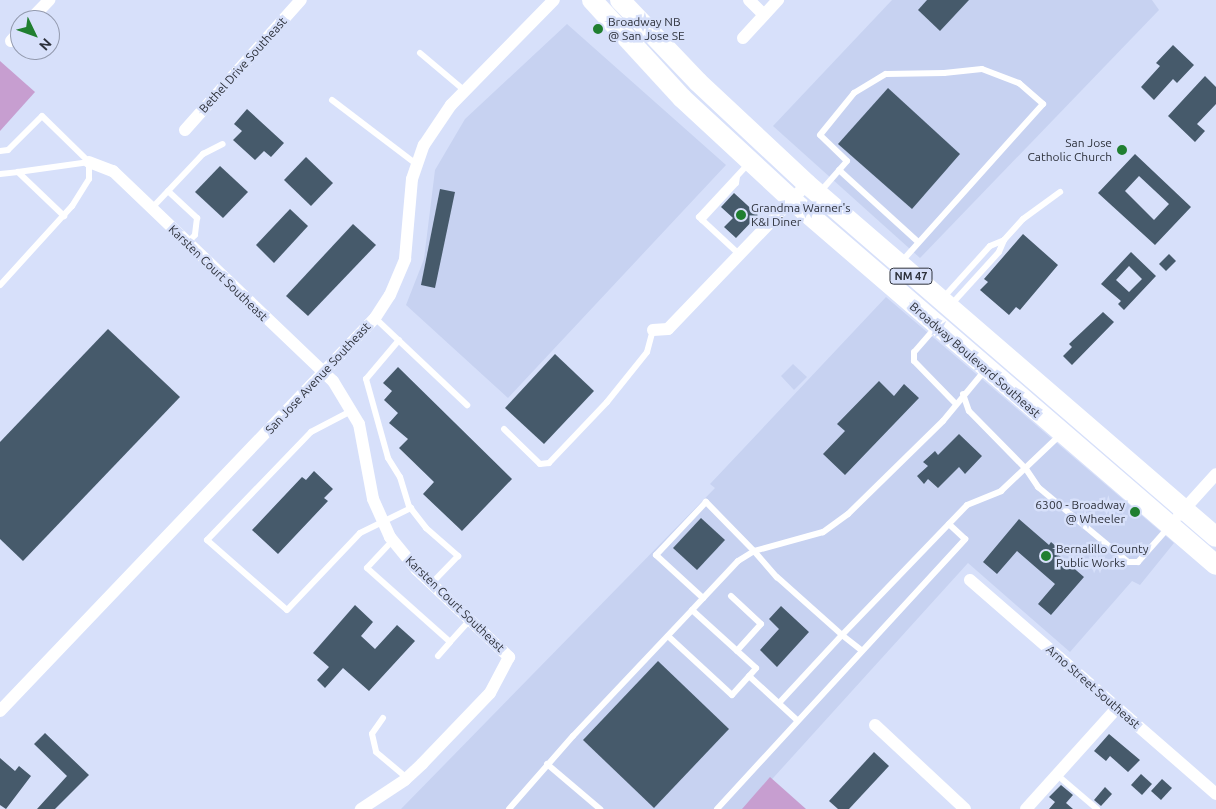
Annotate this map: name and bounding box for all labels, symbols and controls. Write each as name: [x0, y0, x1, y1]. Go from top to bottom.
north arrow: [10, 10, 60, 60]
street label: Bethel Drive Southeast: [196, 14, 290, 116]
place label: Broadway NB @ San Jose SE: [608, 15, 685, 43]
marker: Broadway NB @ San Jose SE: [592, 23, 604, 35]
text: N: [36, 35, 55, 54]
place label: San Jose Catholic Church: [1027, 136, 1112, 164]
marker: San Jose Catholic Church: [1116, 144, 1128, 156]
place label: Grandma Warner's K&I Diner: [751, 201, 851, 229]
marker: Grandma Warner's K&I Diner: [735, 209, 747, 221]
street label: Karsten Court Southeast: [166, 222, 270, 324]
road number: NM 47: [888, 268, 934, 284]
street label: Broadway Boulevard Southeast: [907, 299, 1043, 421]
street label: San Jose Avenue Southeast: [263, 319, 373, 437]
place label: 6300 - Broadway @ Wheeler: [1035, 498, 1125, 526]
marker: 6300 - Broadway @ Wheeler: [1129, 506, 1141, 518]
place label: Bernalillo County Public Works: [1056, 542, 1149, 570]
marker: Bernalillo County Public Works: [1040, 550, 1052, 562]
street label: Karsten Court Southeast: [403, 553, 507, 655]
street label: Arno Street Southeast: [1043, 642, 1143, 732]

